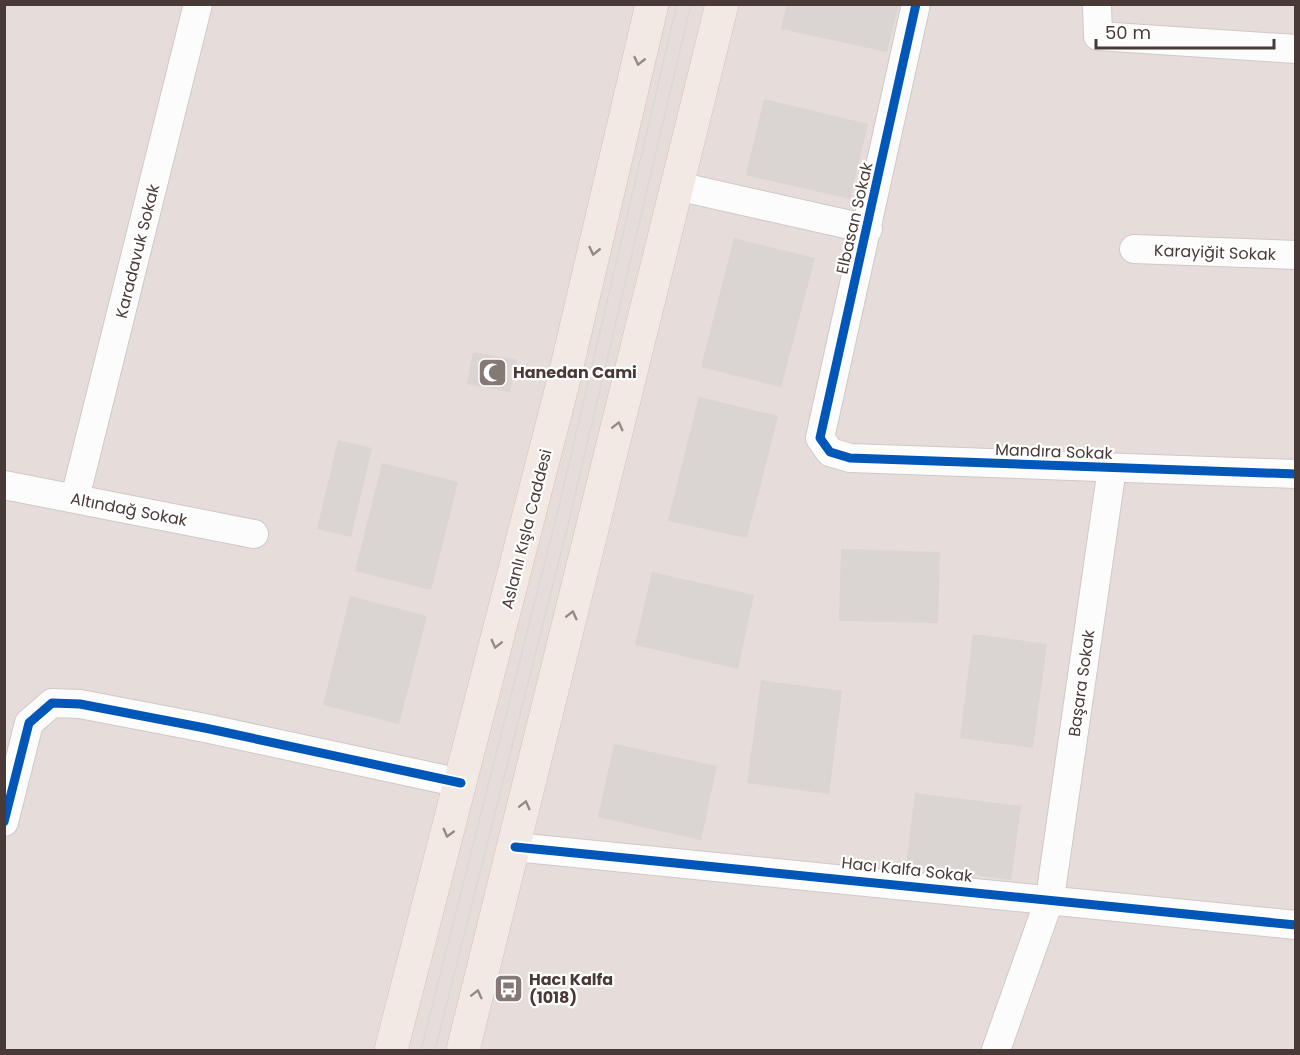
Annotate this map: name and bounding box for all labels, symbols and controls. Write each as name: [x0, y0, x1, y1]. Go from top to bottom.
scale bar: [1096, 12, 1274, 50]
text: 50 m: [1105, 20, 1151, 45]
one-way arrow: [633, 56, 646, 66]
street label: Elbasan Sokak: [830, 159, 879, 276]
street label: Karadavuk Sokak: [110, 181, 165, 321]
street label: Karayiğit Sokak: [1154, 239, 1277, 266]
one-way arrow: [589, 246, 602, 256]
mosque icon: Hanedan Cami: [476, 356, 508, 388]
place label: Hanedan Cami: [513, 361, 637, 384]
one-way arrow: [611, 421, 624, 431]
street label: Mandıra Sokak: [995, 438, 1114, 465]
street label: Aslanlı Kışla Caddesi: [495, 447, 558, 612]
street label: Altındağ Sokak: [69, 487, 190, 532]
one-way arrow: [564, 611, 577, 621]
street label: Başara Sokak: [1063, 627, 1100, 738]
one-way arrow: [491, 639, 504, 649]
one-way arrow: [518, 800, 531, 810]
one-way arrow: [442, 828, 455, 838]
street label: Hacı Kalfa Sokak: [840, 851, 974, 888]
place label: Hacı Kalfa (1018): [529, 968, 613, 1009]
bus stop icon: Hacı Kalfa (1018): [492, 972, 524, 1004]
one-way arrow: [470, 989, 483, 999]

